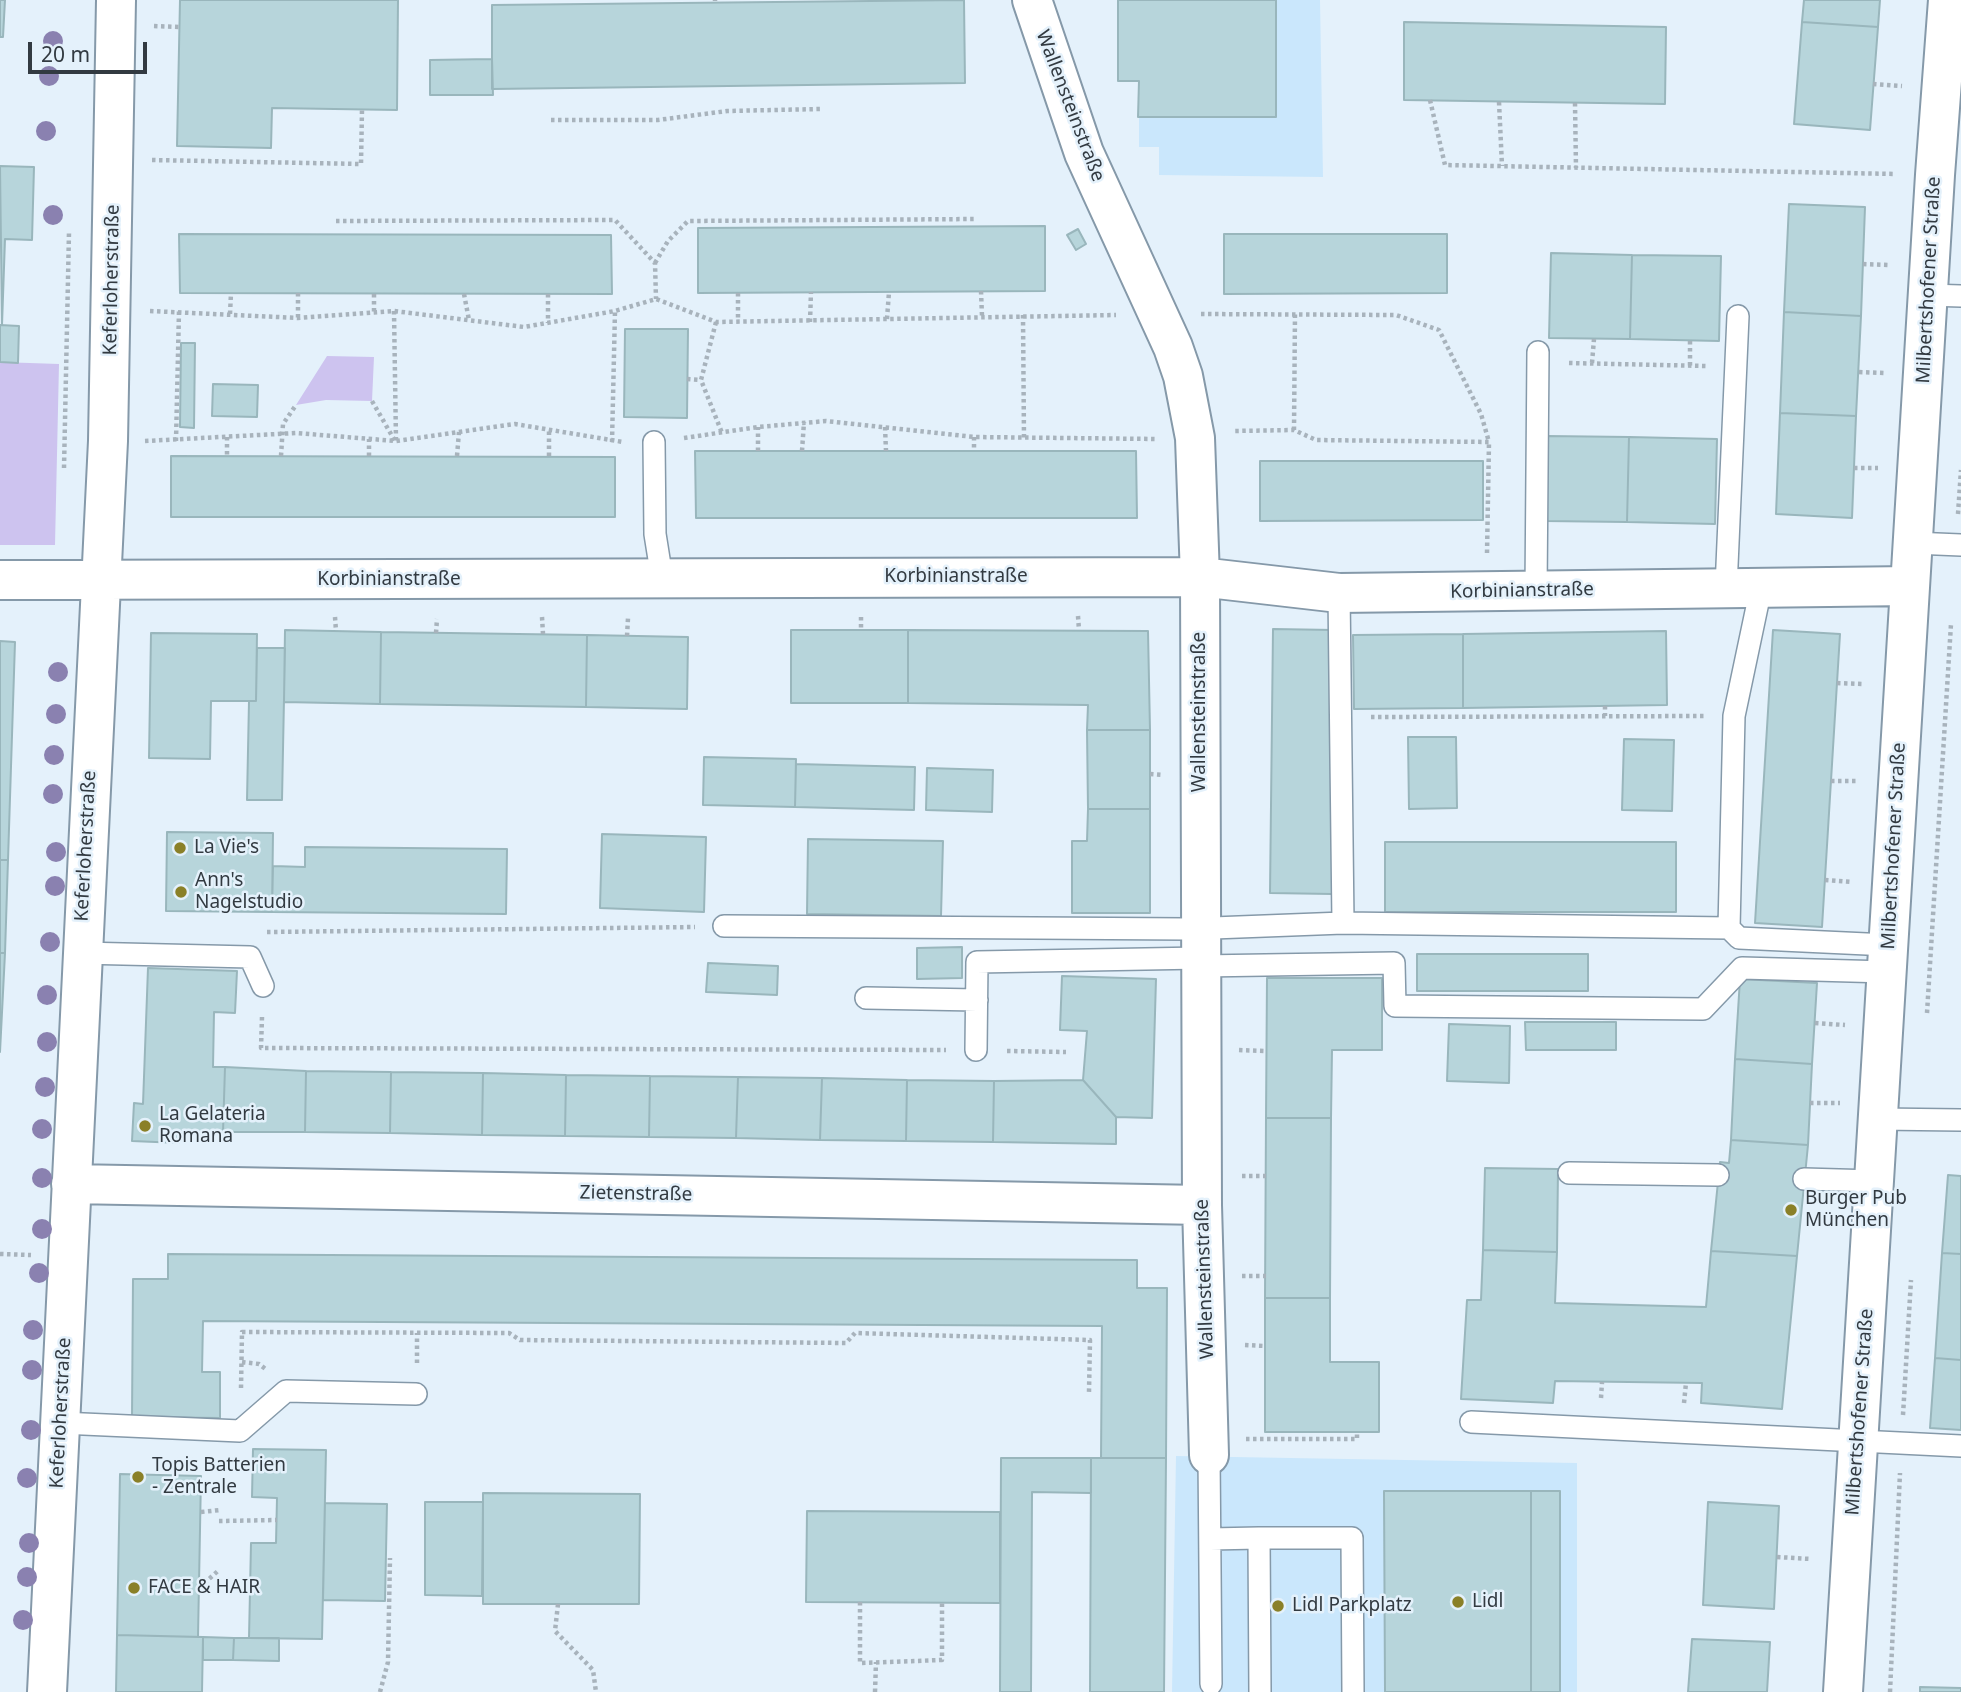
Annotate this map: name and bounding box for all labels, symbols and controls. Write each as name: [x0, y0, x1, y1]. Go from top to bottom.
street label: Wallensteinstraße: [1031, 27, 1109, 185]
scale bar: [32, 28, 150, 72]
text: 20 m: [41, 40, 90, 68]
street label: Milbertshofener Straße: [1912, 176, 1946, 384]
street label: Keferloherstraße: [99, 204, 125, 356]
street label: Korbinianstraße: [884, 566, 1028, 588]
street label: Korbinianstraße: [317, 569, 461, 591]
street label: Korbinianstraße: [1450, 578, 1594, 604]
street label: Wallensteinstraße: [1189, 632, 1211, 792]
street label: Milbertshofener Straße: [1877, 742, 1911, 950]
street label: Keferloherstraße: [71, 770, 101, 922]
place label: La Vie's: [194, 837, 259, 859]
marker: La Vie's: [172, 840, 188, 856]
place label: Ann's Nagelstudio: [195, 870, 303, 914]
marker: Ann's Nagelstudio: [173, 884, 189, 900]
place label: La Gelateria Romana: [159, 1104, 266, 1148]
marker: La Gelateria Romana: [137, 1118, 153, 1134]
street label: Zietenstraße: [580, 1182, 692, 1206]
place label: Burger Pub München: [1805, 1188, 1907, 1232]
street label: Wallensteinstraße: [1191, 1198, 1219, 1360]
marker: Burger Pub München: [1783, 1202, 1799, 1218]
street label: Milbertshofener Straße: [1841, 1308, 1879, 1516]
street label: Keferloherstraße: [46, 1337, 76, 1489]
place label: Topis Batterien - Zentrale: [152, 1455, 286, 1499]
marker: Topis Batterien - Zentrale: [130, 1469, 146, 1485]
place label: FACE & HAIR: [148, 1577, 260, 1599]
marker: FACE & HAIR: [126, 1580, 142, 1596]
place label: Lidl: [1472, 1591, 1503, 1613]
marker: Lidl: [1450, 1594, 1466, 1610]
place label: Lidl Parkplatz: [1292, 1595, 1412, 1617]
marker: Lidl Parkplatz: [1270, 1598, 1286, 1614]

